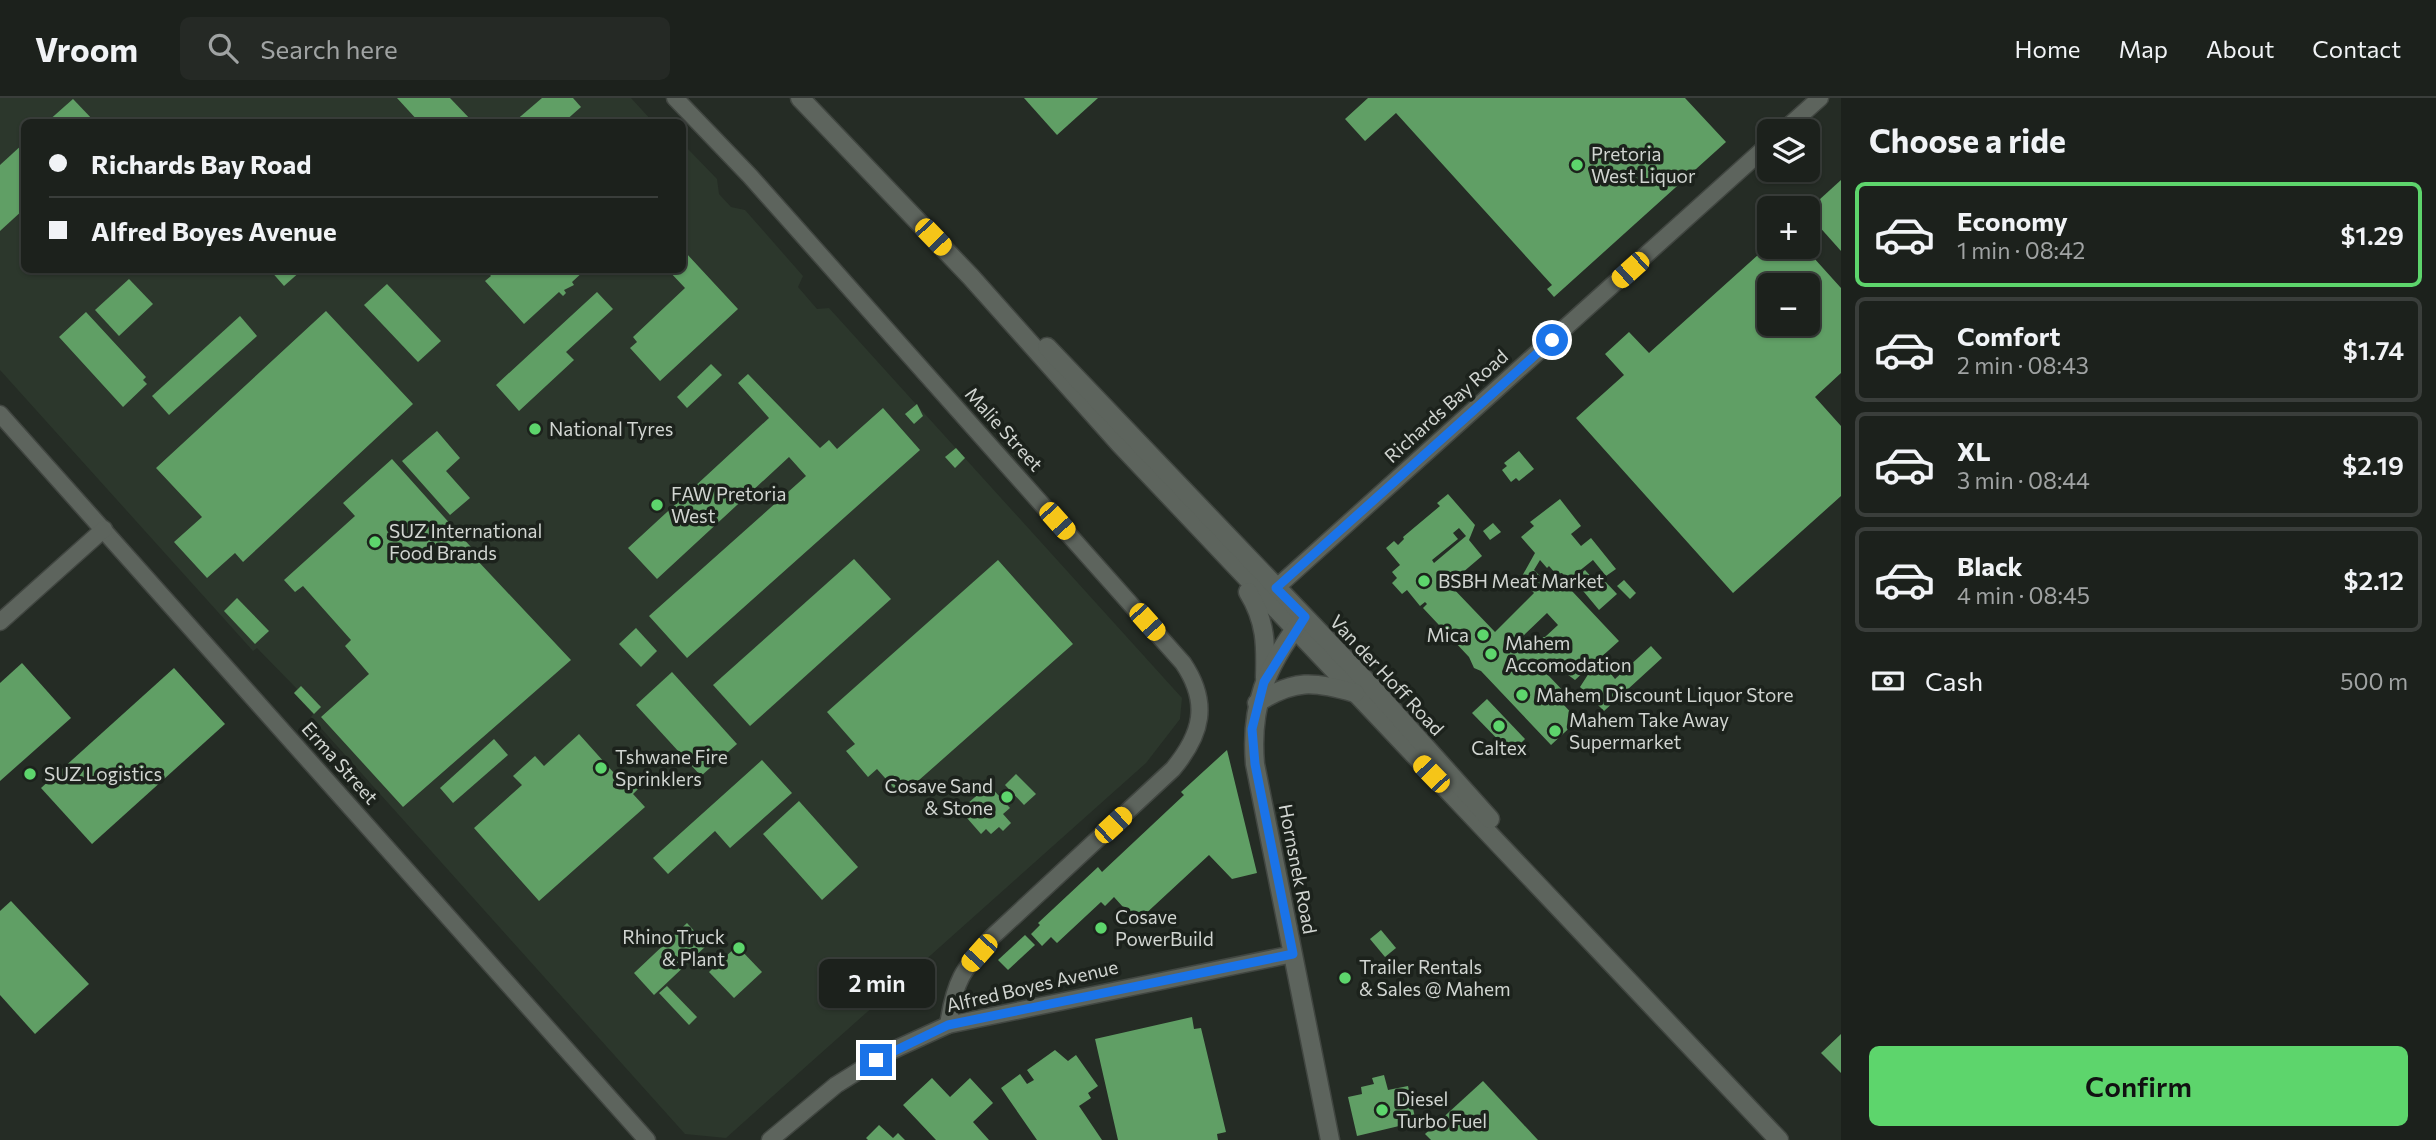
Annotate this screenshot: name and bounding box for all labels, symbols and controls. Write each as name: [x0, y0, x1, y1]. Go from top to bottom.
search box: [180, 17, 670, 80]
text: Vroom: [35, 28, 138, 69]
icon: search: [204, 29, 242, 67]
text: Search here: [260, 33, 398, 64]
text: Home: [2015, 34, 2081, 63]
text: Map: [2119, 34, 2168, 63]
text: About: [2206, 34, 2274, 63]
text: Contact: [2312, 34, 2401, 63]
map controls: [1757, 119, 1820, 336]
button: layers: [1757, 119, 1820, 182]
text: Choose a ride: [1869, 120, 2066, 160]
place label: Pretoria West Liquor: [1591, 142, 1696, 187]
text: Richards Bay Road: [91, 148, 312, 179]
marker: Pretoria West Liquor: [1569, 157, 1585, 173]
button: +: [1757, 196, 1820, 259]
icon: car: [1873, 203, 1936, 266]
text: Economy: [1957, 205, 2068, 236]
text: Alfred Boyes Avenue: [91, 215, 337, 246]
car: [911, 215, 956, 259]
text: $1.29: [2341, 219, 2404, 250]
text: 1 min · 08:42: [1957, 236, 2085, 264]
car: [1608, 248, 1653, 292]
button: −: [1757, 273, 1820, 336]
icon: car: [1873, 318, 1936, 381]
text: Comfort: [1957, 320, 2060, 351]
route start: [1536, 324, 1568, 356]
text: $1.74: [2343, 334, 2404, 365]
street label: Richards Bay Road: [1379, 344, 1512, 467]
text: 2 min · 08:43: [1957, 351, 2089, 379]
street label: Malie Street: [961, 382, 1048, 476]
place label: National Tyres: [549, 417, 673, 440]
marker: National Tyres: [527, 421, 543, 437]
icon: car: [1873, 433, 1936, 496]
text: XL: [1957, 435, 1991, 466]
text: $2.19: [2342, 449, 2404, 480]
text: 3 min · 08:44: [1957, 466, 2090, 494]
place label: FAW Pretoria West: [671, 482, 786, 527]
marker: FAW Pretoria West: [649, 497, 665, 513]
car: [1036, 498, 1079, 544]
place label: SUZ International Food Brands: [389, 519, 542, 564]
marker: SUZ International Food Brands: [367, 534, 383, 550]
icon: car: [1873, 548, 1936, 611]
text: Black: [1957, 550, 2023, 581]
text: $2.12: [2344, 564, 2404, 595]
place label: BSBH Meat Market: [1438, 569, 1604, 592]
marker: BSBH Meat Market: [1416, 573, 1432, 589]
text: 4 min · 08:45: [1957, 581, 2090, 609]
car: [1126, 599, 1169, 645]
street label: Van der Hoff Road: [1325, 609, 1449, 740]
place label: Mica: [1427, 623, 1469, 646]
marker: Mica: [1475, 627, 1491, 643]
place label: Mahem Accomodation: [1505, 631, 1632, 676]
marker: Mahem Accomodation: [1483, 646, 1499, 662]
icon: cash: [1869, 662, 1907, 700]
text: Cash: [1925, 665, 1983, 696]
text: 500 m: [2340, 667, 2408, 695]
place label: Mahem Discount Liquor Store: [1536, 683, 1794, 706]
marker: Mahem Discount Liquor Store: [1514, 687, 1530, 703]
place label: Mahem Take Away Supermarket: [1569, 708, 1729, 753]
street label: Erma Street: [297, 717, 383, 809]
marker: Caltex: [1491, 718, 1507, 734]
marker: Mahem Take Away Supermarket: [1547, 723, 1563, 739]
place label: Caltex: [1471, 736, 1527, 759]
place label: Tshwane Fire Sprinklers: [615, 745, 728, 790]
car: [1409, 752, 1454, 796]
marker: Tshwane Fire Sprinklers: [593, 760, 609, 776]
place label: SUZ Logistics: [44, 762, 162, 785]
marker: SUZ Logistics: [22, 766, 38, 782]
place label: Cosave Sand & Stone: [884, 774, 993, 819]
marker: Cosave Sand & Stone: [999, 789, 1015, 805]
street label: Hornsnek Road: [1275, 802, 1322, 936]
car: [1091, 803, 1136, 847]
place label: Cosave PowerBuild: [1115, 905, 1214, 950]
marker: Cosave PowerBuild: [1093, 920, 1109, 936]
place label: Rhino Truck & Plant: [622, 925, 725, 970]
car: [958, 930, 1001, 976]
marker: Rhino Truck & Plant: [731, 940, 747, 956]
street label: Alfred Boyes Avenue: [944, 955, 1120, 1016]
place label: Trailer Rentals & Sales @ Mahem: [1359, 955, 1511, 1000]
callout: 2 min: [818, 958, 934, 1007]
text: 2 min: [849, 969, 905, 997]
marker: Trailer Rentals & Sales @ Mahem: [1337, 970, 1353, 986]
route end: [860, 1044, 892, 1076]
button: Confirm: [1869, 1046, 2408, 1126]
place label: Diesel Turbo Fuel: [1396, 1087, 1487, 1132]
marker: Diesel Turbo Fuel: [1374, 1102, 1390, 1118]

